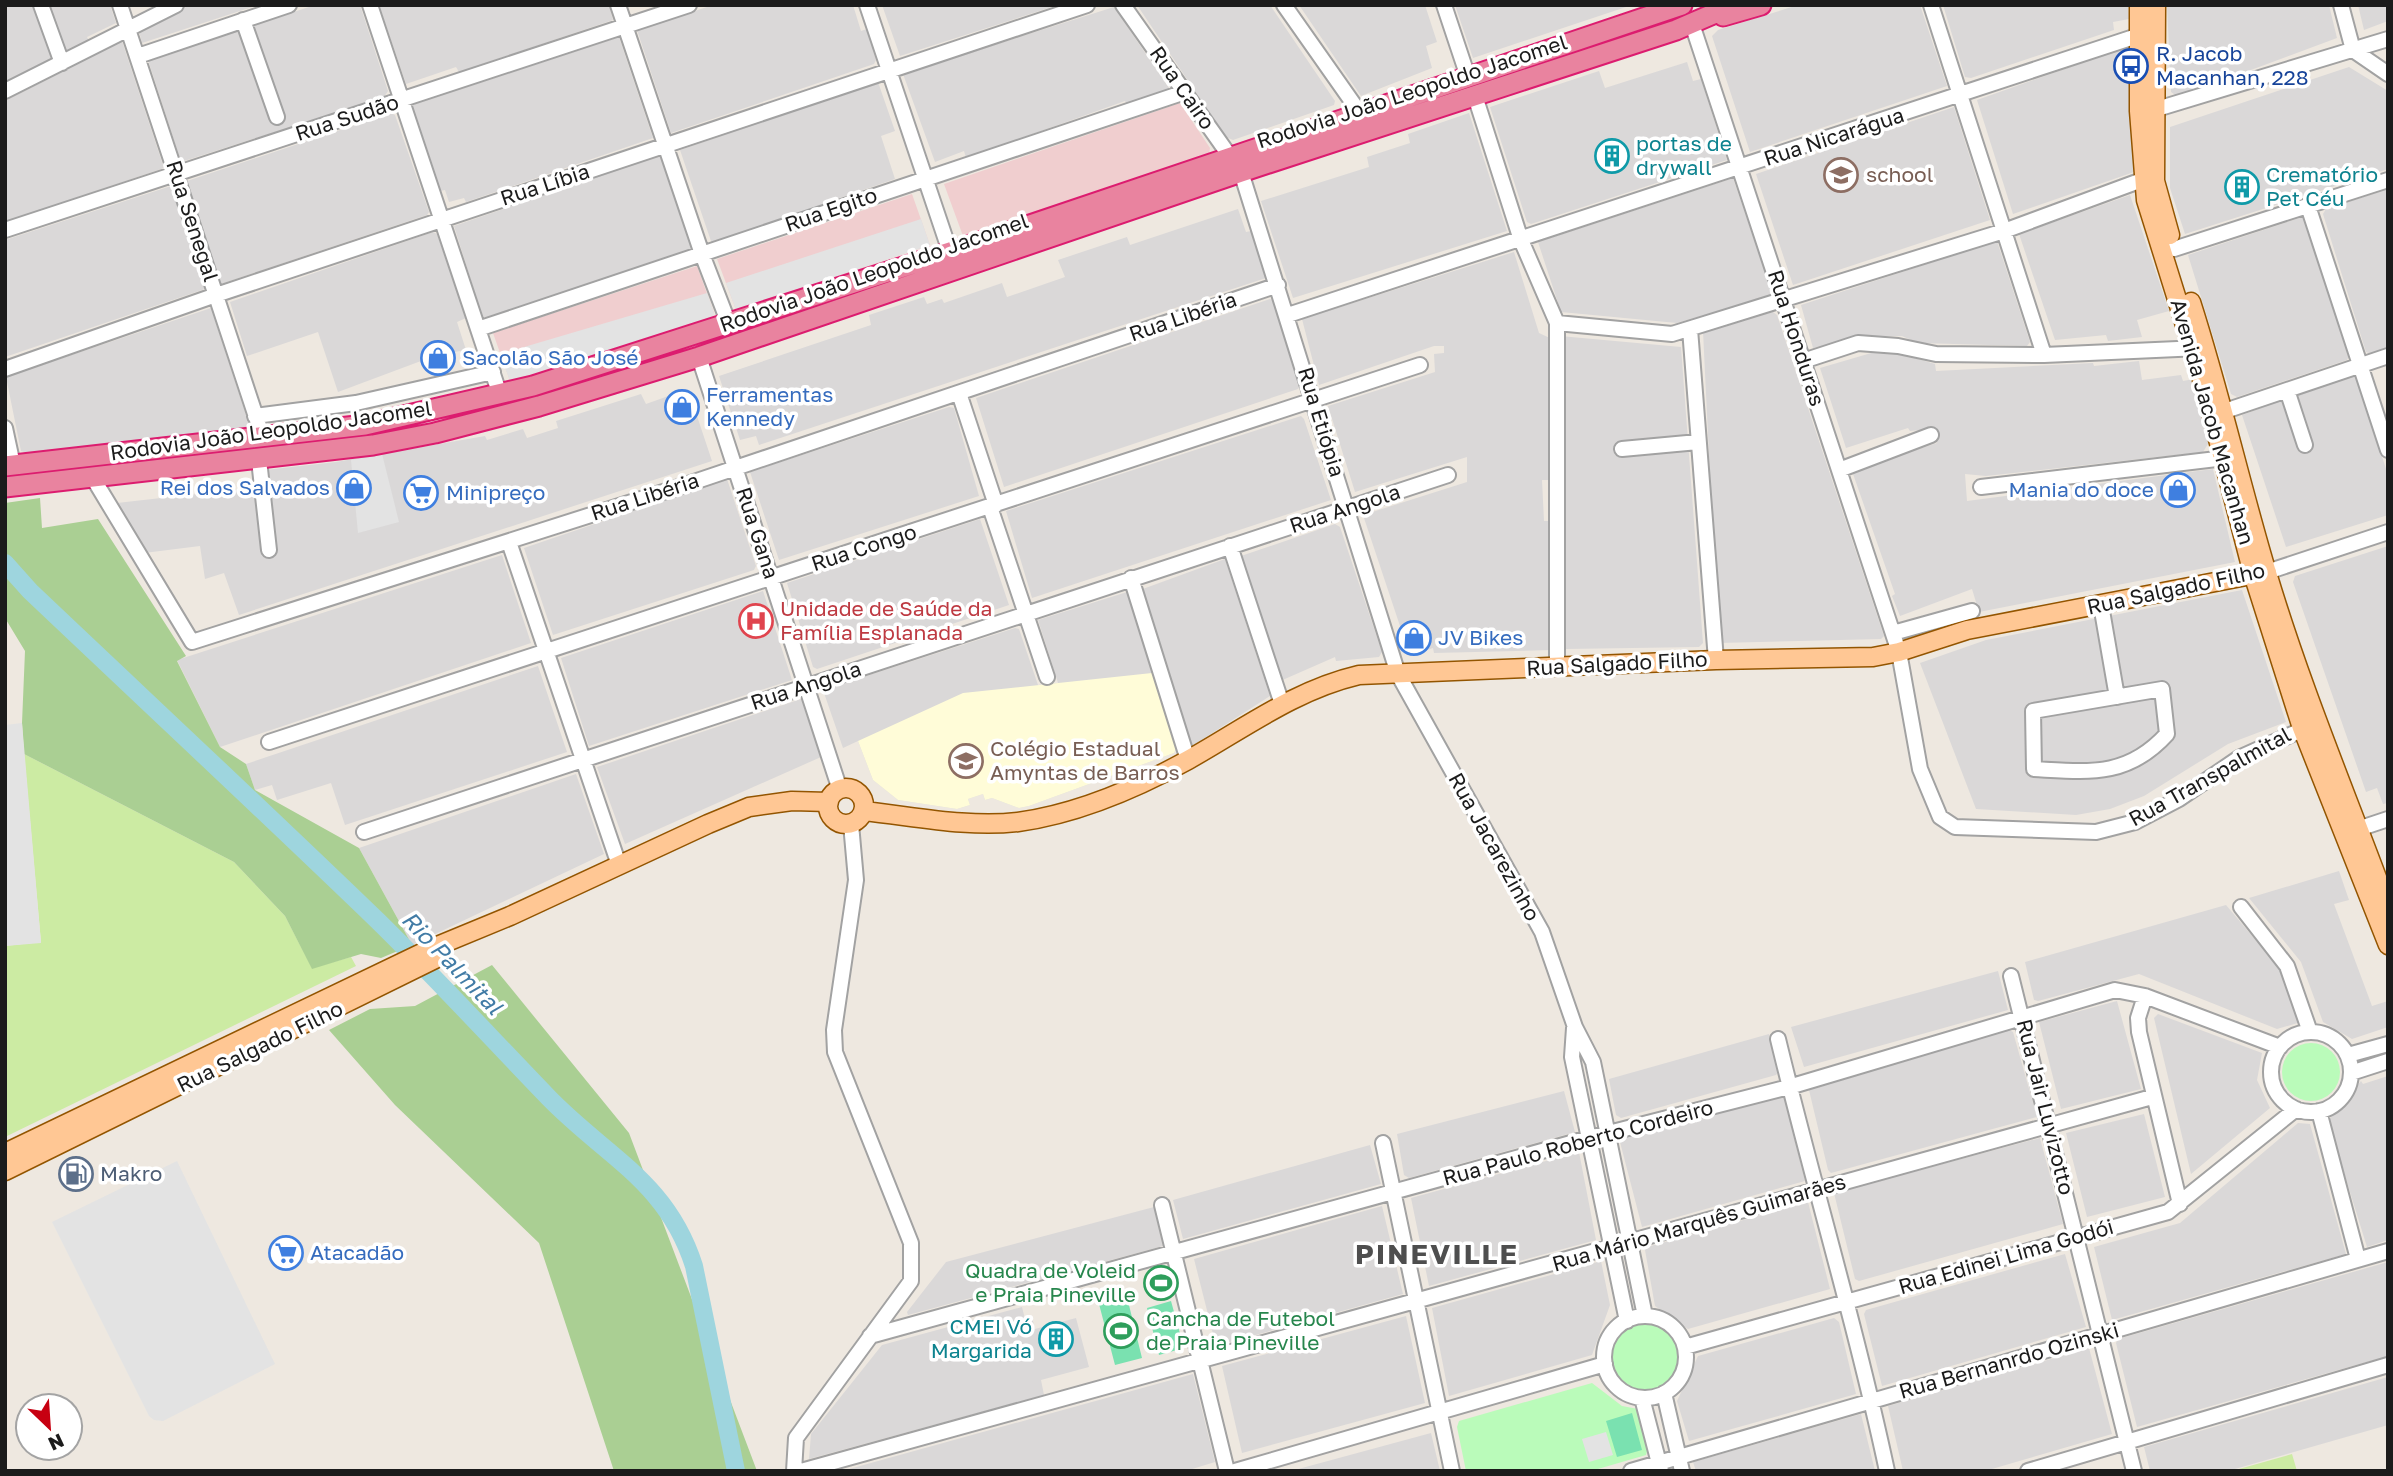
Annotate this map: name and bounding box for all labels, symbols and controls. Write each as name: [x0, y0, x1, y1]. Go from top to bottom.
street label: Rodovia João Leopoldo Jacomel: [1253, 29, 1570, 154]
place label: R. Jacob Macanhan, 228: [2156, 40, 2309, 90]
street label: Rua Cairo: [1145, 41, 1221, 134]
bus stop icon: R. Jacob Macanhan, 228: [2112, 47, 2150, 85]
street label: Rua Sudão: [292, 88, 402, 146]
street label: Rua Nicarágua: [1760, 101, 1907, 171]
place label: portas de drywall: [1636, 130, 1732, 180]
building icon: portas de drywall: [1593, 137, 1631, 175]
school or university icon: school: [1822, 156, 1860, 194]
street label: Rua Senegal: [161, 157, 225, 285]
street label: Rua Líbia: [497, 157, 593, 211]
place label: school: [1866, 161, 1933, 187]
place label: Crematório Pet Céu: [2266, 161, 2378, 211]
building icon: Crematório Pet Céu: [2223, 168, 2261, 206]
street label: Rua Egito: [781, 181, 880, 237]
street label: Rodovia João Leopoldo Jacomel: [716, 207, 1031, 337]
street label: Rua Honduras: [1763, 266, 1831, 409]
street label: Rua Libéria: [1125, 286, 1240, 347]
street label: Avenida Jacob Macanhan: [2165, 296, 2261, 548]
shop icon: Sacolão São José: [419, 339, 457, 377]
place label: Sacolão São José: [462, 344, 639, 370]
street label: Rua Etiópia: [1293, 364, 1351, 480]
place label: Ferramentas Kennedy: [706, 381, 833, 431]
shop icon: Ferramentas Kennedy: [663, 388, 701, 426]
street label: Rodovia João Leopoldo Jacomel: [108, 395, 433, 465]
street label: Rua Libéria: [587, 466, 702, 526]
shop icon: Rei dos Salvados: [335, 469, 373, 507]
shop icon: Mania do doce: [2159, 471, 2197, 509]
place label: Rei dos Salvados: [160, 474, 330, 500]
supermarket icon: Minipreço: [402, 474, 440, 512]
place label: Mania do doce: [2009, 476, 2154, 502]
street label: Rua Angola: [1286, 478, 1403, 538]
place label: Minipreço: [446, 479, 545, 505]
street label: Rua Gana: [731, 483, 785, 582]
street label: Rua Congo: [808, 518, 920, 576]
street label: Rua Salgado Filho: [2084, 556, 2267, 620]
place label: Unidade de Saúde da Família Esplanada: [780, 595, 992, 645]
hospital icon: Unidade de Saúde da Família Esplanada: [737, 602, 775, 640]
shop icon: JV Bikes: [1395, 619, 1433, 657]
place label: JV Bikes: [1438, 624, 1523, 650]
street label: Rua Salgado Filho: [1526, 645, 1708, 681]
street label: Rua Angola: [747, 655, 864, 715]
street label: Rua Transpalmital: [2124, 721, 2295, 831]
place label: Colégio Estadual Amyntas de Barros: [990, 735, 1180, 785]
school or university icon: Colégio Estadual Amyntas de Barros: [947, 742, 985, 780]
street label: Rua Jacarezinho: [1443, 768, 1546, 925]
water label: Rio Palmital: [397, 905, 510, 1021]
street label: Rua Salgado Filho: [172, 995, 347, 1098]
street label: Rua Jair Luvizotto: [2012, 1016, 2080, 1197]
street label: Rua Paulo Roberto Cordeiro: [1440, 1093, 1716, 1191]
fuel station icon: Makro: [57, 1155, 95, 1193]
place label: Makro: [100, 1160, 162, 1186]
street label: Rua Mário Marquês Guimarães: [1549, 1168, 1848, 1276]
street label: Rua Edinei Lima Godói: [1895, 1213, 2116, 1299]
supermarket icon: Atacadão: [267, 1234, 305, 1272]
district label: PINEVILLE: [1355, 1237, 1519, 1270]
place label: Atacadão: [310, 1239, 404, 1265]
place label: Quadra de Voleid e Praia Pineville: [965, 1257, 1136, 1307]
sports icon: Quadra de Voleid e Praia Pineville: [1142, 1264, 1180, 1302]
place label: Cancha de Futebol de Praia Pineville: [1146, 1305, 1335, 1355]
sports icon: Cancha de Futebol de Praia Pineville: [1102, 1312, 1140, 1350]
place label: CMEI Vó Margarida: [931, 1313, 1032, 1363]
street label: Rua Bernanrdo Ozinski: [1896, 1316, 2122, 1404]
building icon: CMEI Vó Margarida: [1037, 1320, 1075, 1358]
north arrow: [14, 1392, 84, 1462]
text: N: [45, 1429, 68, 1456]

